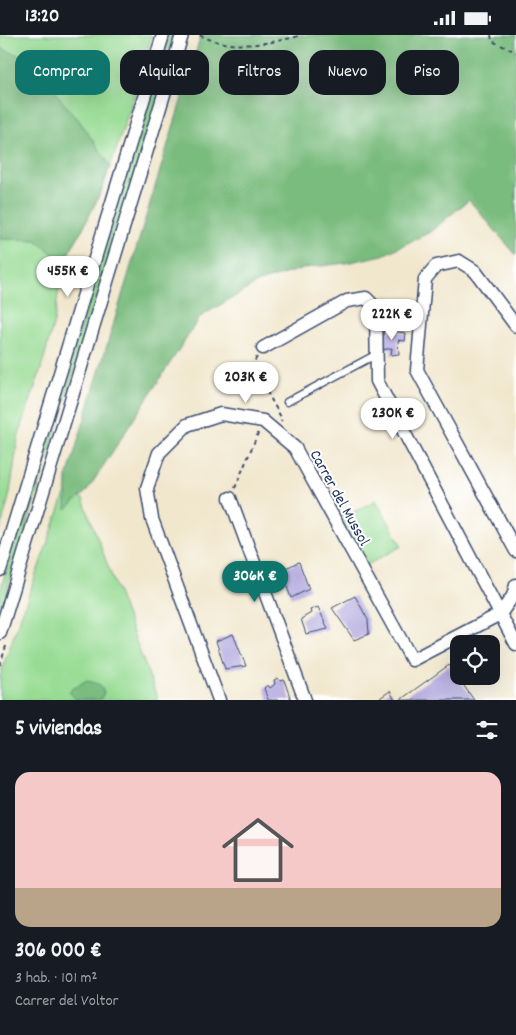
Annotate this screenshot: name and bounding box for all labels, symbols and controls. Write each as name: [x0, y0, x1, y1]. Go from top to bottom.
text: 13:20: [25, 4, 59, 31]
chip: Comprar: [15, 50, 110, 95]
chip: Alquilar: [120, 50, 209, 95]
chip: Filtros: [219, 50, 299, 95]
chip: Nuevo: [309, 50, 386, 95]
chip: Piso: [396, 50, 459, 95]
pin: 455K €: [27, 255, 109, 298]
text: 455K €: [47, 260, 89, 283]
pin: 222K €: [351, 299, 433, 341]
text: 222K €: [372, 303, 412, 326]
pin: 203K €: [205, 361, 287, 404]
text: 203K €: [225, 366, 267, 389]
pin: 230K €: [352, 397, 434, 440]
text: 230K €: [372, 402, 414, 425]
street label: Carrer del Mussol: [303, 446, 375, 551]
pin: 306K €: [214, 561, 296, 603]
text: 306K €: [233, 565, 277, 588]
map controls: [450, 635, 500, 685]
button: locate: [450, 635, 500, 685]
text: 5 viviendas: [15, 715, 102, 745]
icon: filters: [473, 716, 501, 744]
icon: home: [213, 805, 303, 895]
text: 306 000 €: [15, 937, 102, 967]
text: 3 hab. · 101 m²: [15, 967, 97, 990]
text: Carrer del Voltor: [15, 990, 119, 1013]

